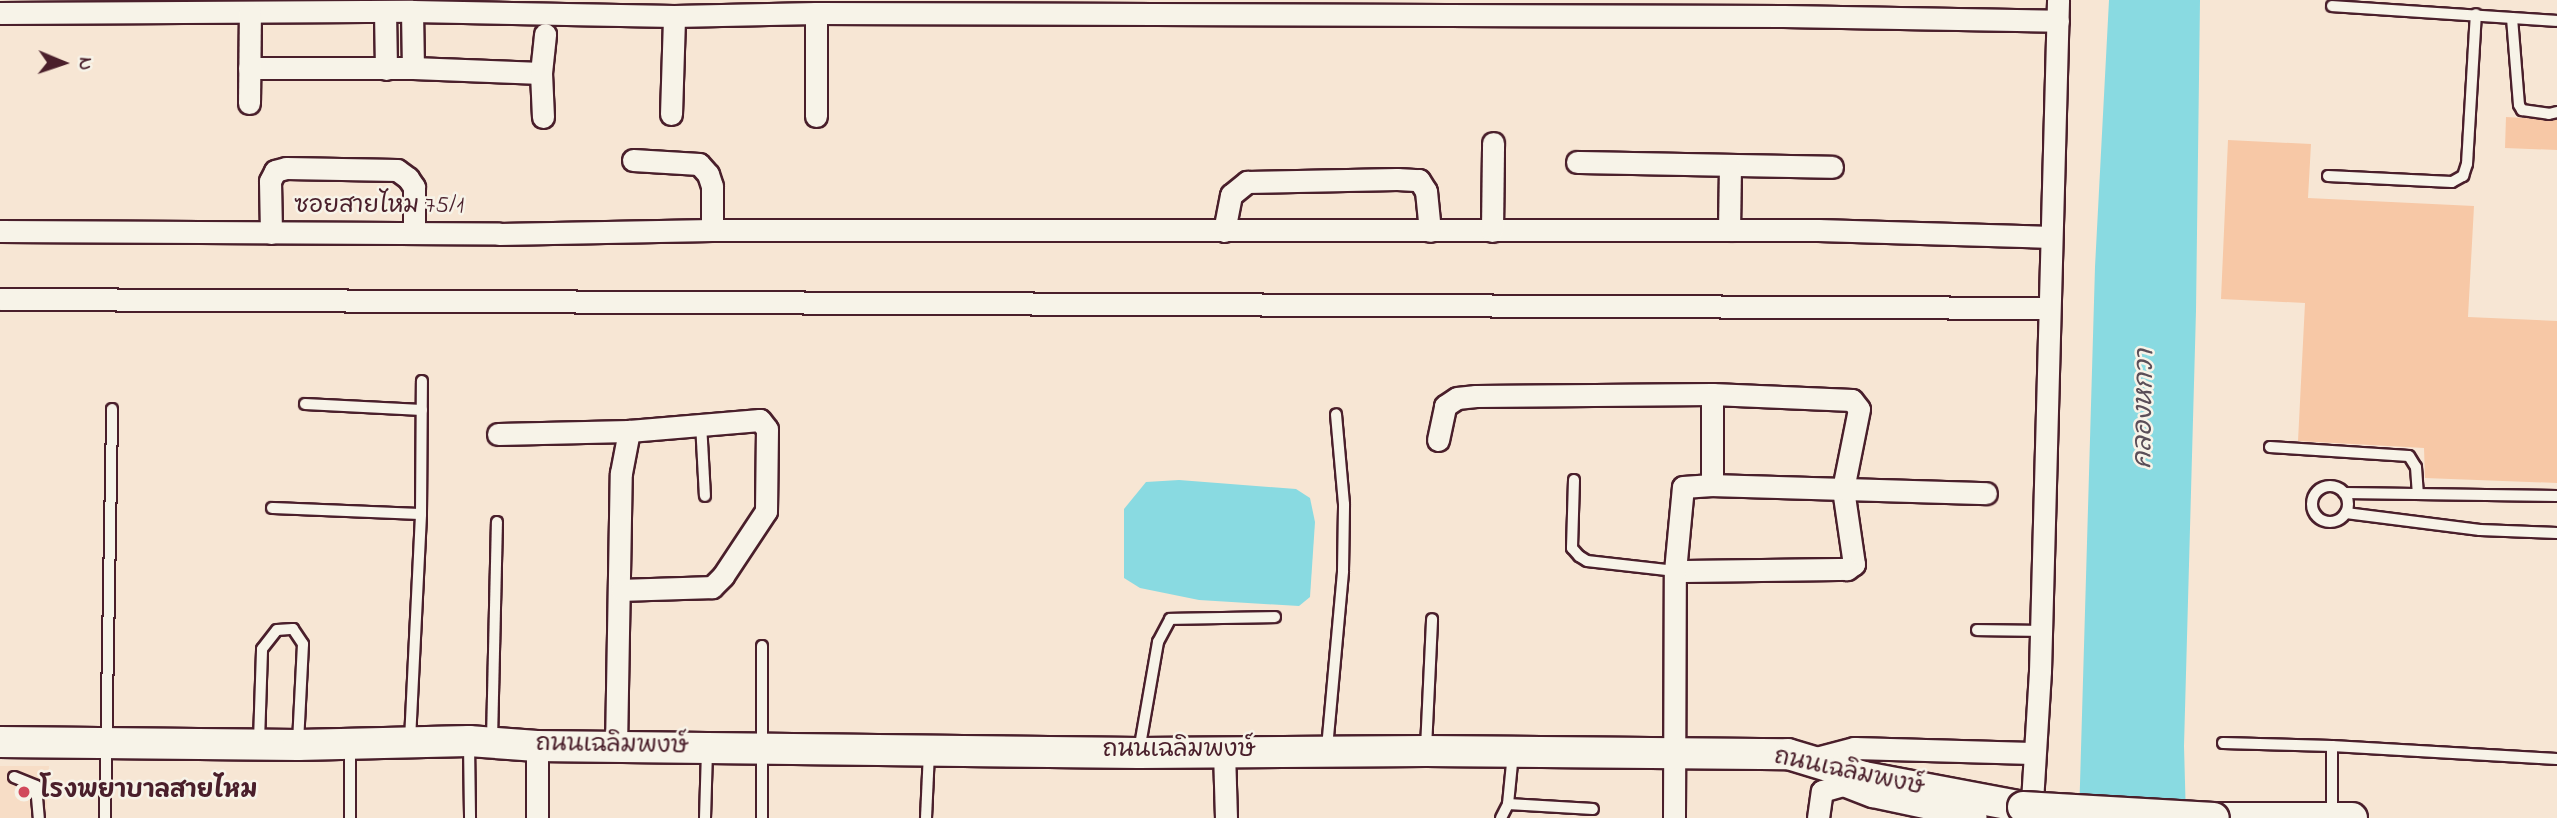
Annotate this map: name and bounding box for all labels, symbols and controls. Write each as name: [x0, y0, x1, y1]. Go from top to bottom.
north arrow: [28, 28, 98, 98]
text: N: [71, 57, 98, 71]
street label: ซอยสายไหม 75/1: [294, 193, 464, 221]
water label: คลองหกวา: [2129, 349, 2163, 469]
street label: ถนนเฉลิมพงษ์: [535, 730, 689, 762]
street label: ถนนเฉลิมพงษ์: [1103, 737, 1255, 765]
street label: ถนนเฉลิมพงษ์: [1771, 743, 1927, 803]
place label: โรงพยาบาลสายไหม: [40, 778, 257, 806]
marker: โรงพยาบาลสายไหม: [14, 782, 34, 802]

